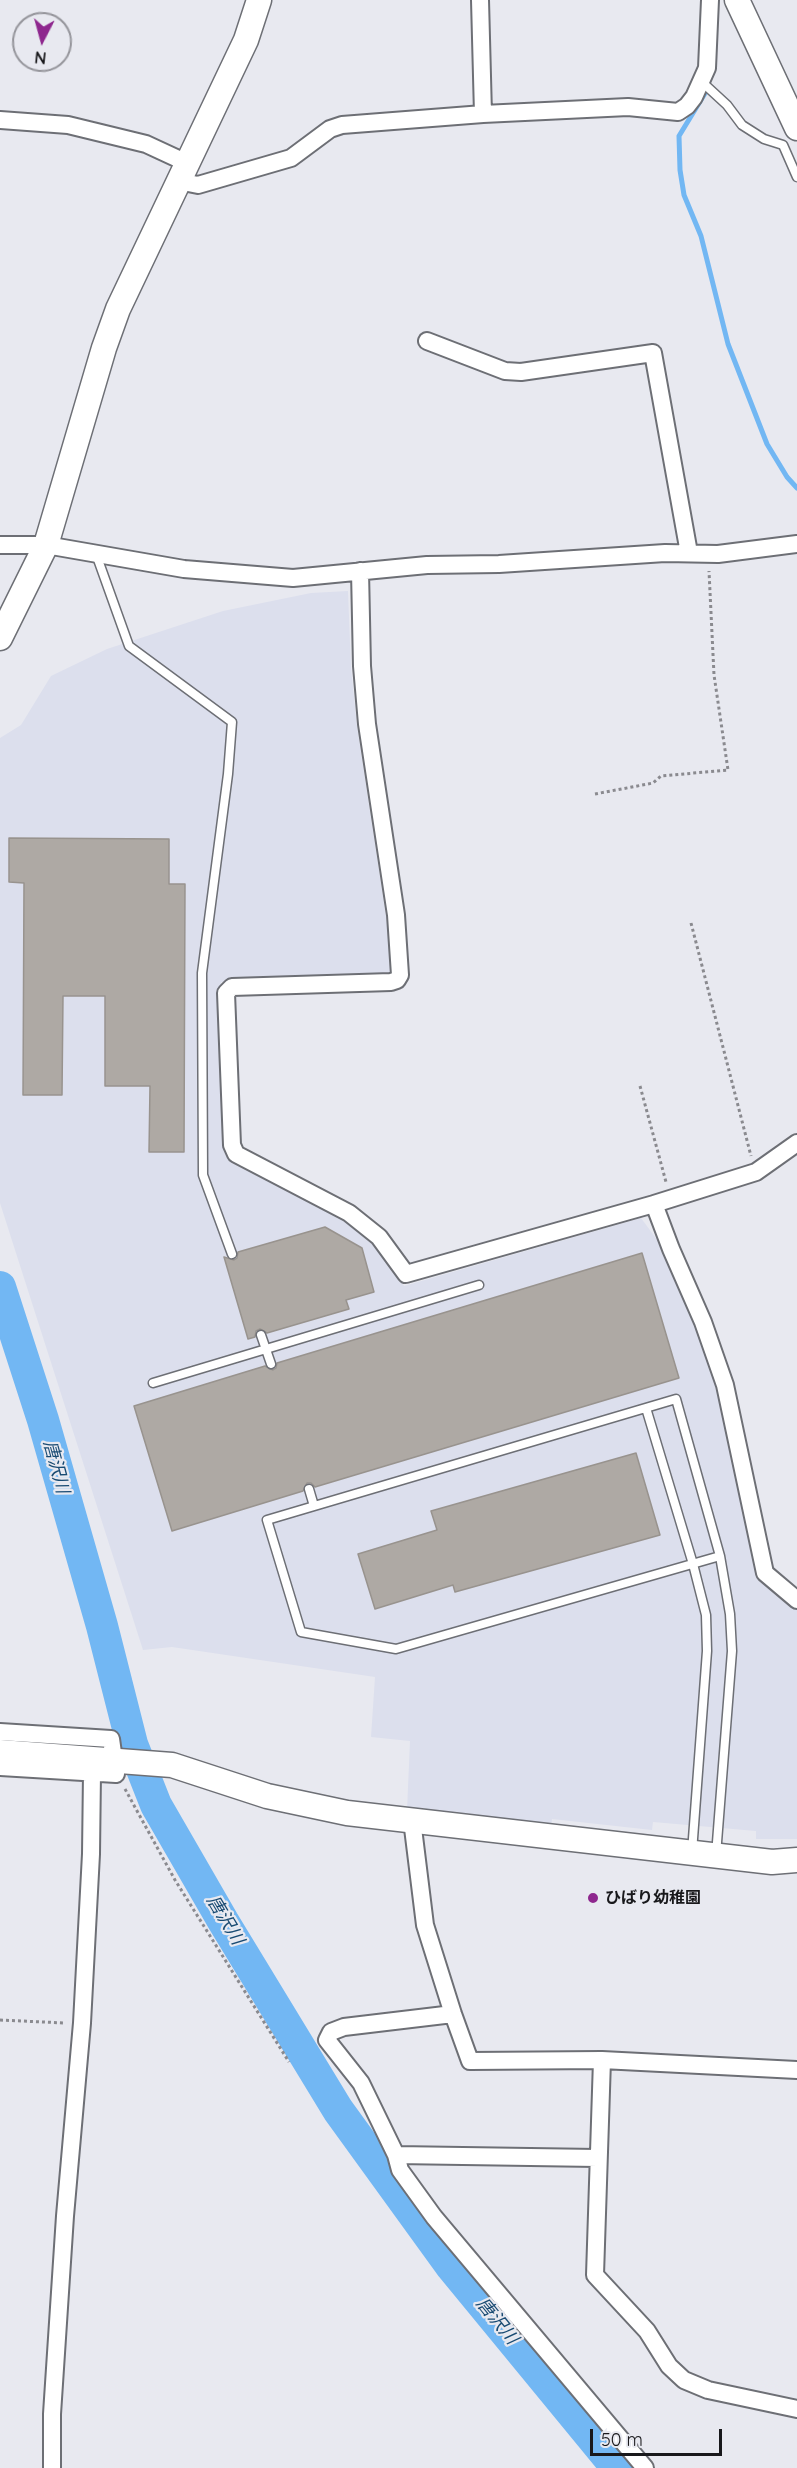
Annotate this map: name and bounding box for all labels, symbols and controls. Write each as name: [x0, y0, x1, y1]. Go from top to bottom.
north arrow: [12, 12, 72, 72]
text: N: [33, 47, 47, 68]
water label: 唐沢川: [39, 1438, 73, 1496]
place label: ひばり幼稚園: [605, 1888, 701, 1908]
water label: 唐沢川: [202, 1891, 248, 1949]
marker: ひばり幼稚園: [586, 1891, 600, 1905]
water label: 唐沢川: [472, 2293, 522, 2349]
scale bar: [593, 2417, 725, 2455]
text: 50 m: [601, 2428, 643, 2451]

